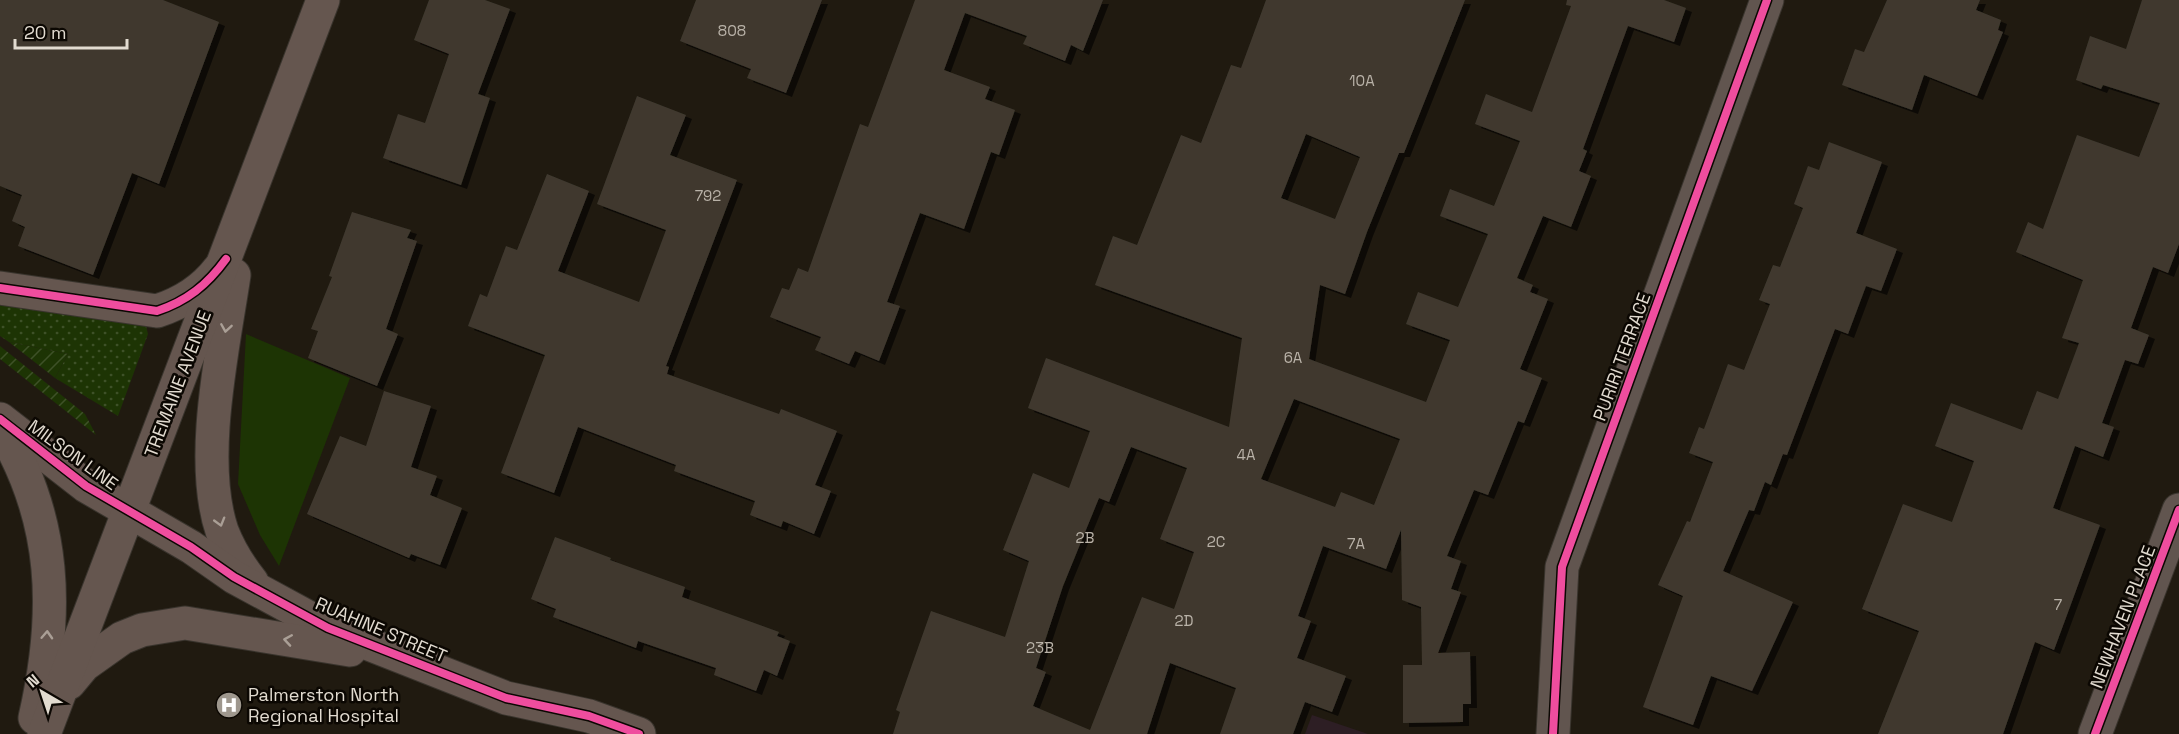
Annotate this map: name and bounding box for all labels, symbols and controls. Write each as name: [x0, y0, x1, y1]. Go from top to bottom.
scale bar: [15, 12, 128, 50]
text: 20 m: [24, 21, 67, 44]
house number: 808: [718, 21, 746, 40]
house number: 10A: [1349, 71, 1375, 90]
house number: 792: [695, 186, 721, 205]
street label: PURIRI TERRACE: [1588, 290, 1655, 424]
street label: TREMAINE AVENUE: [139, 307, 216, 461]
one-way arrow: [220, 323, 233, 333]
house number: 6A: [1284, 348, 1303, 367]
street label: MILSON LINE: [24, 414, 123, 495]
house number: 4A: [1237, 445, 1256, 464]
one-way arrow: [213, 516, 225, 527]
house number: 2B: [1076, 528, 1095, 547]
house number: 2C: [1207, 532, 1225, 551]
house number: 7A: [1347, 534, 1365, 553]
street label: NEWHAVEN PLACE: [2085, 542, 2160, 692]
street label: RUAHINE STREET: [312, 591, 451, 668]
house number: 7: [2054, 595, 2062, 614]
house number: 2D: [1175, 611, 1194, 630]
one-way arrow: [40, 630, 53, 639]
one-way arrow: [284, 634, 294, 647]
house number: 23B: [1026, 638, 1054, 657]
north arrow: [12, 662, 72, 722]
text: N: [22, 669, 44, 692]
place label: Palmerston North Regional Hospital: [248, 683, 399, 727]
hospital icon: Palmerston North Regional Hospital: [214, 690, 244, 720]

